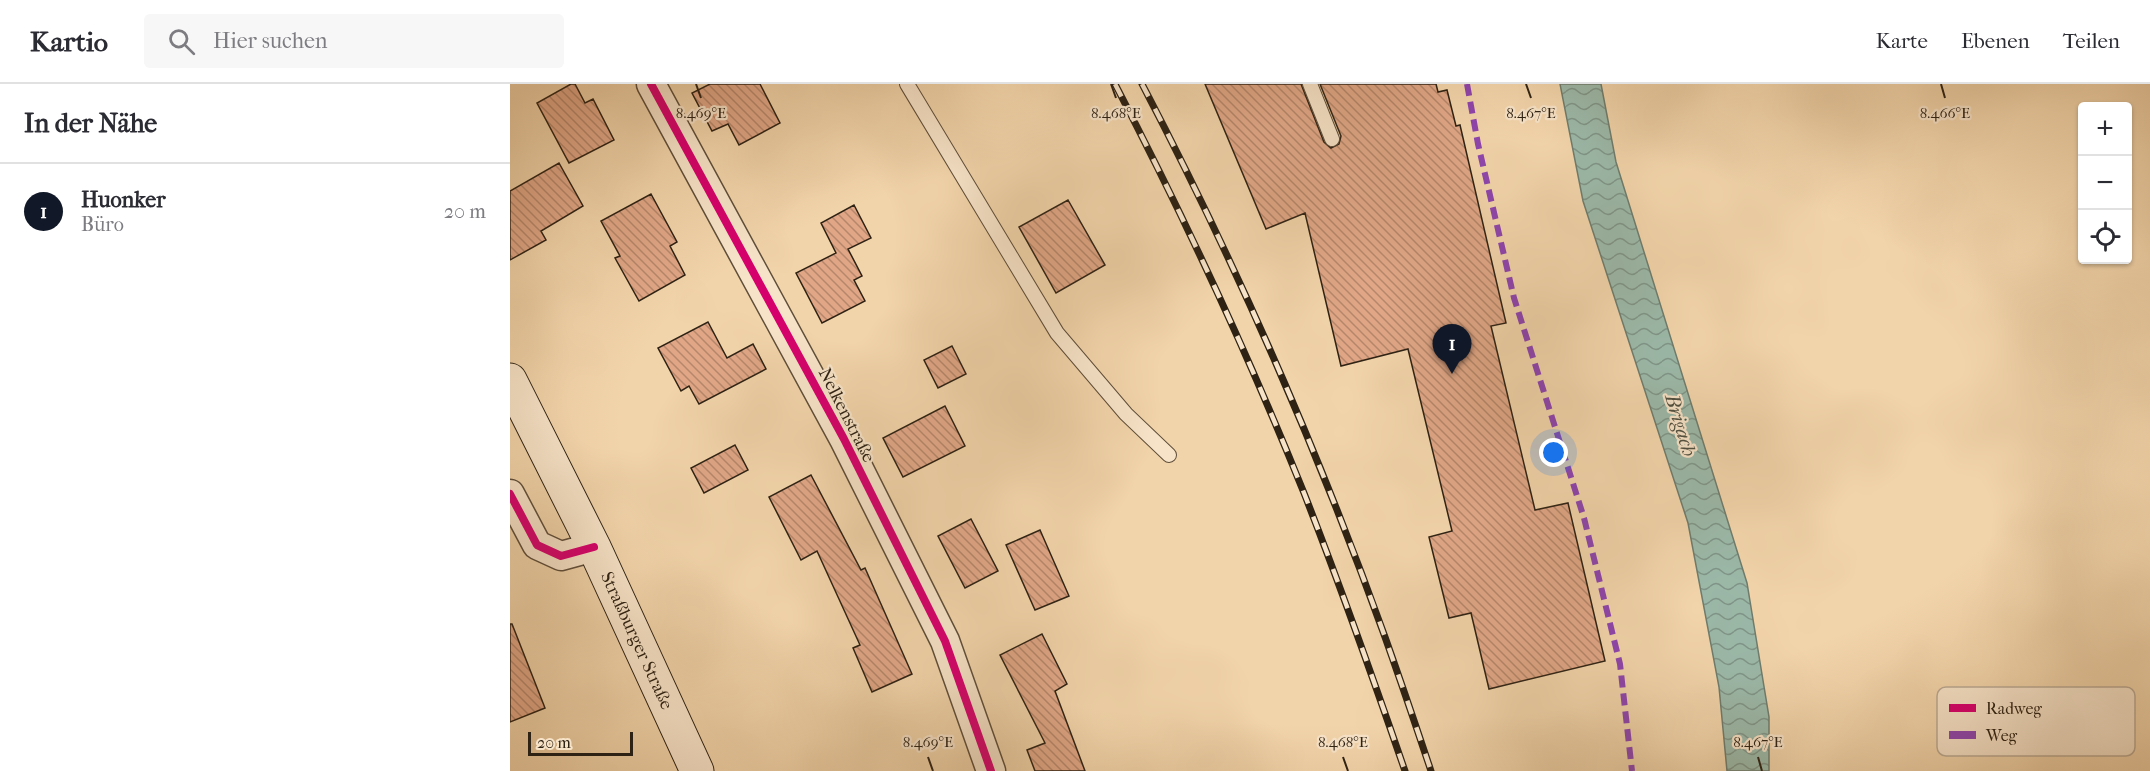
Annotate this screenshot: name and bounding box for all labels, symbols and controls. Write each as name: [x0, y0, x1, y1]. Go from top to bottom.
search box: [144, 14, 564, 68]
text: Kartio: [30, 25, 108, 58]
icon: search: [165, 25, 198, 58]
text: Hier suchen: [213, 28, 328, 54]
text: Karte: [1876, 29, 1928, 53]
text: Ebenen: [1961, 29, 2030, 53]
text: Teilen: [2063, 29, 2120, 53]
map controls: [2078, 102, 2132, 264]
button: +: [2078, 102, 2132, 156]
text: 8.469°E: [676, 104, 726, 122]
text: 8.468°E: [1091, 104, 1141, 122]
text: 8.467°E: [1506, 104, 1556, 122]
text: 8.466°E: [1920, 104, 1970, 122]
text: In der Nähe: [24, 108, 157, 139]
button: −: [2078, 156, 2132, 210]
text: Huonker: [81, 187, 166, 213]
text: 1: [40, 200, 47, 223]
text: 20 m: [444, 200, 486, 223]
button: locate: [2078, 210, 2132, 264]
text: Büro: [81, 213, 124, 236]
pin: 1: [1432, 324, 1472, 374]
street label: Nelkenstraße: [814, 364, 879, 466]
water label: Brigach: [1660, 390, 1701, 459]
your location: [1539, 438, 1568, 467]
street label: Straßburger Straße: [596, 569, 677, 713]
legend: [1937, 687, 2135, 756]
text: Radweg: [1986, 699, 2042, 718]
text: Weg: [1985, 726, 2018, 745]
scale bar: [528, 729, 633, 756]
text: 20 m: [537, 733, 571, 752]
text: 8.469°E: [903, 733, 953, 751]
text: 8.468°E: [1318, 733, 1368, 751]
text: 8.467°E: [1733, 733, 1783, 751]

